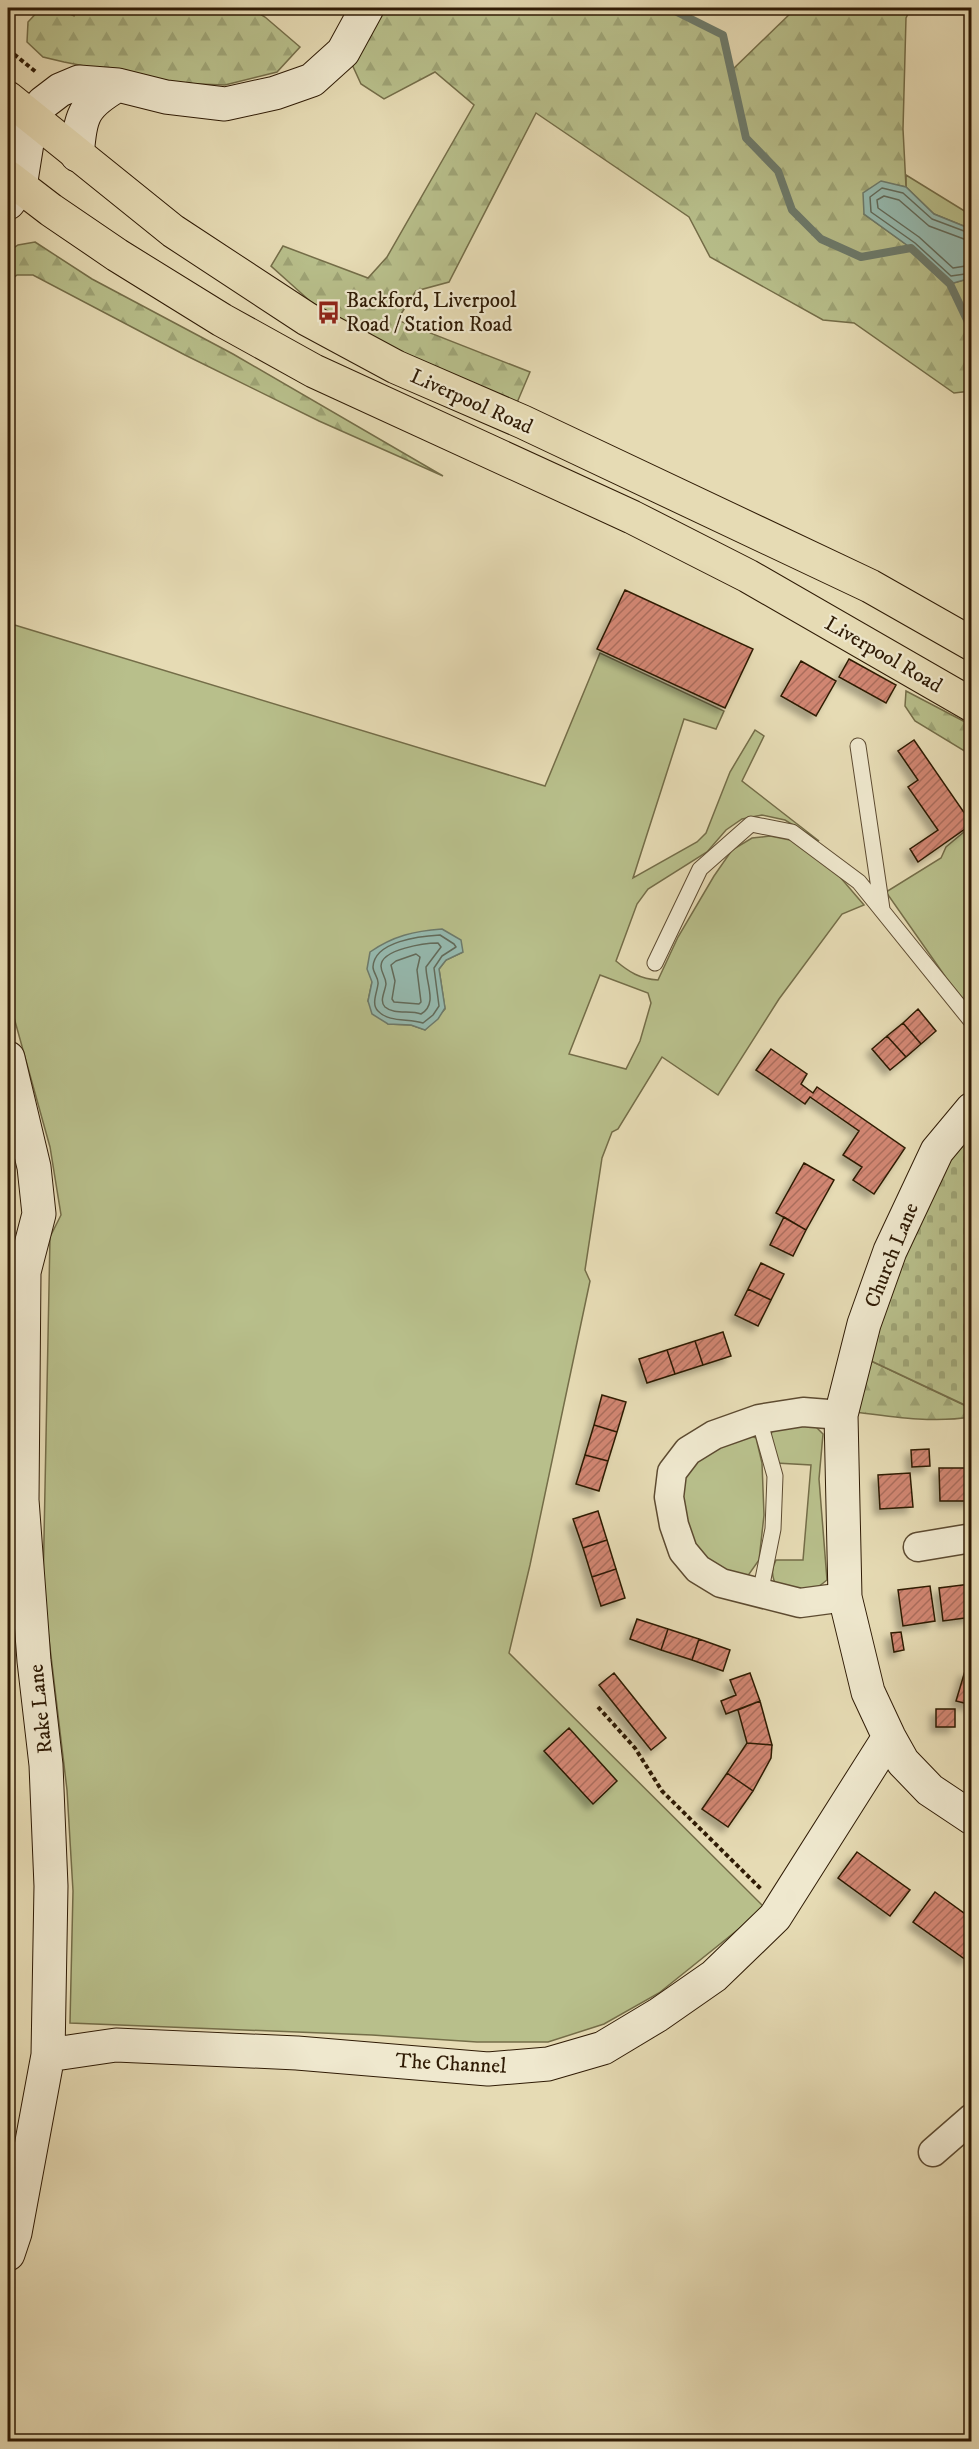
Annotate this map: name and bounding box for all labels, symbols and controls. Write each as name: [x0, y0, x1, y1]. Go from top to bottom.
place label: Backford, Liverpool Road / Station Road: [346, 288, 517, 338]
bus stop icon: Backford, Liverpool Road / Station Road: [315, 299, 341, 325]
street label: Liverpool Road: [406, 363, 537, 441]
street label: Liverpool Road: [820, 611, 947, 699]
street label: Church Lane: [859, 1199, 925, 1312]
street label: Rake Lane: [23, 1663, 59, 1755]
street label: The Channel: [395, 2048, 508, 2080]

